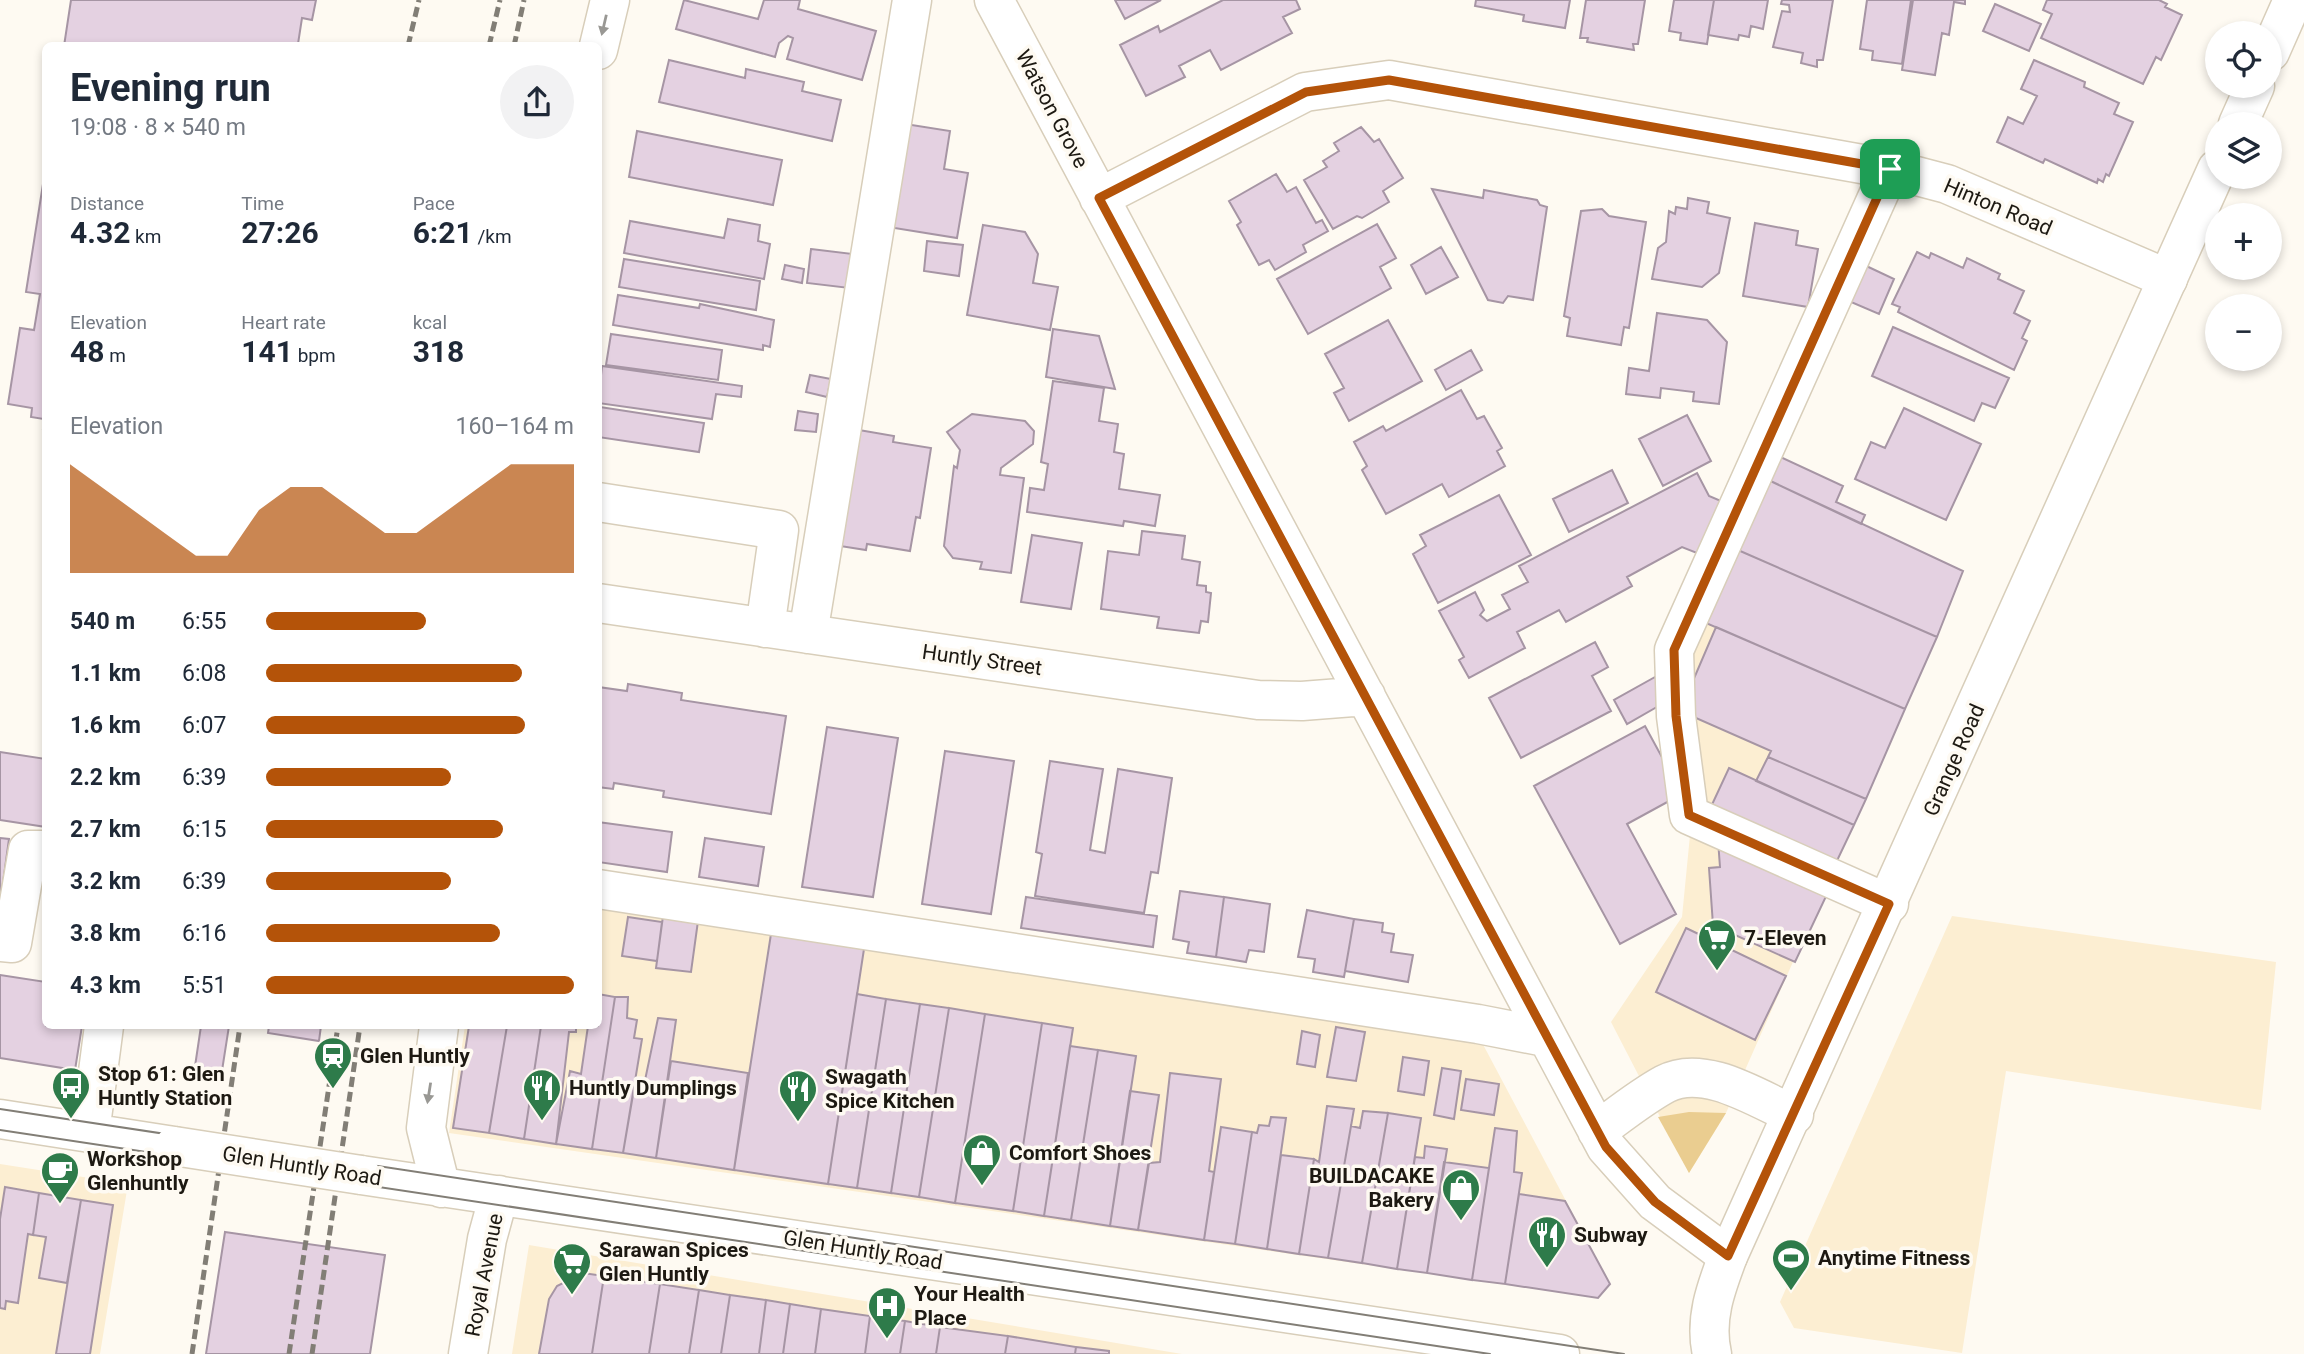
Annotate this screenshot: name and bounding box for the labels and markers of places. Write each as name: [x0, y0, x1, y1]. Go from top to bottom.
pin: [1860, 139, 1920, 199]
supermarket icon: 7-Eleven: [1696, 917, 1738, 972]
place label: 7-Eleven: [1744, 926, 1827, 950]
station icon: Glen Huntly: [312, 1035, 354, 1090]
place label: Glen Huntly: [360, 1044, 470, 1068]
place label: Stop 61: Glen Huntly Station: [98, 1062, 232, 1110]
bus stop icon: Stop 61: Glen Huntly Station: [50, 1065, 92, 1120]
place label: Swagath Spice Kitchen: [825, 1065, 955, 1113]
restaurant icon: Huntly Dumplings: [521, 1067, 563, 1122]
restaurant icon: Swagath Spice Kitchen: [777, 1068, 819, 1123]
place label: Huntly Dumplings: [569, 1076, 737, 1100]
shop icon: Comfort Shoes: [961, 1132, 1003, 1187]
place label: Comfort Shoes: [1009, 1141, 1152, 1165]
place label: Workshop Glenhuntly: [87, 1147, 189, 1195]
cafe icon: Workshop Glenhuntly: [39, 1150, 81, 1205]
place label: BUILDACAKE Bakery: [1309, 1164, 1434, 1212]
shop icon: BUILDACAKE Bakery: [1440, 1167, 1482, 1222]
restaurant icon: Subway: [1526, 1214, 1568, 1269]
place label: Subway: [1574, 1223, 1648, 1247]
sports icon: Anytime Fitness: [1770, 1237, 1812, 1292]
place label: Sarawan Spices Glen Huntly: [599, 1238, 749, 1286]
supermarket icon: Sarawan Spices Glen Huntly: [551, 1241, 593, 1296]
place label: Anytime Fitness: [1818, 1246, 1971, 1270]
place label: Your Health Place: [914, 1282, 1025, 1330]
hospital icon: Your Health Place: [866, 1285, 908, 1340]

